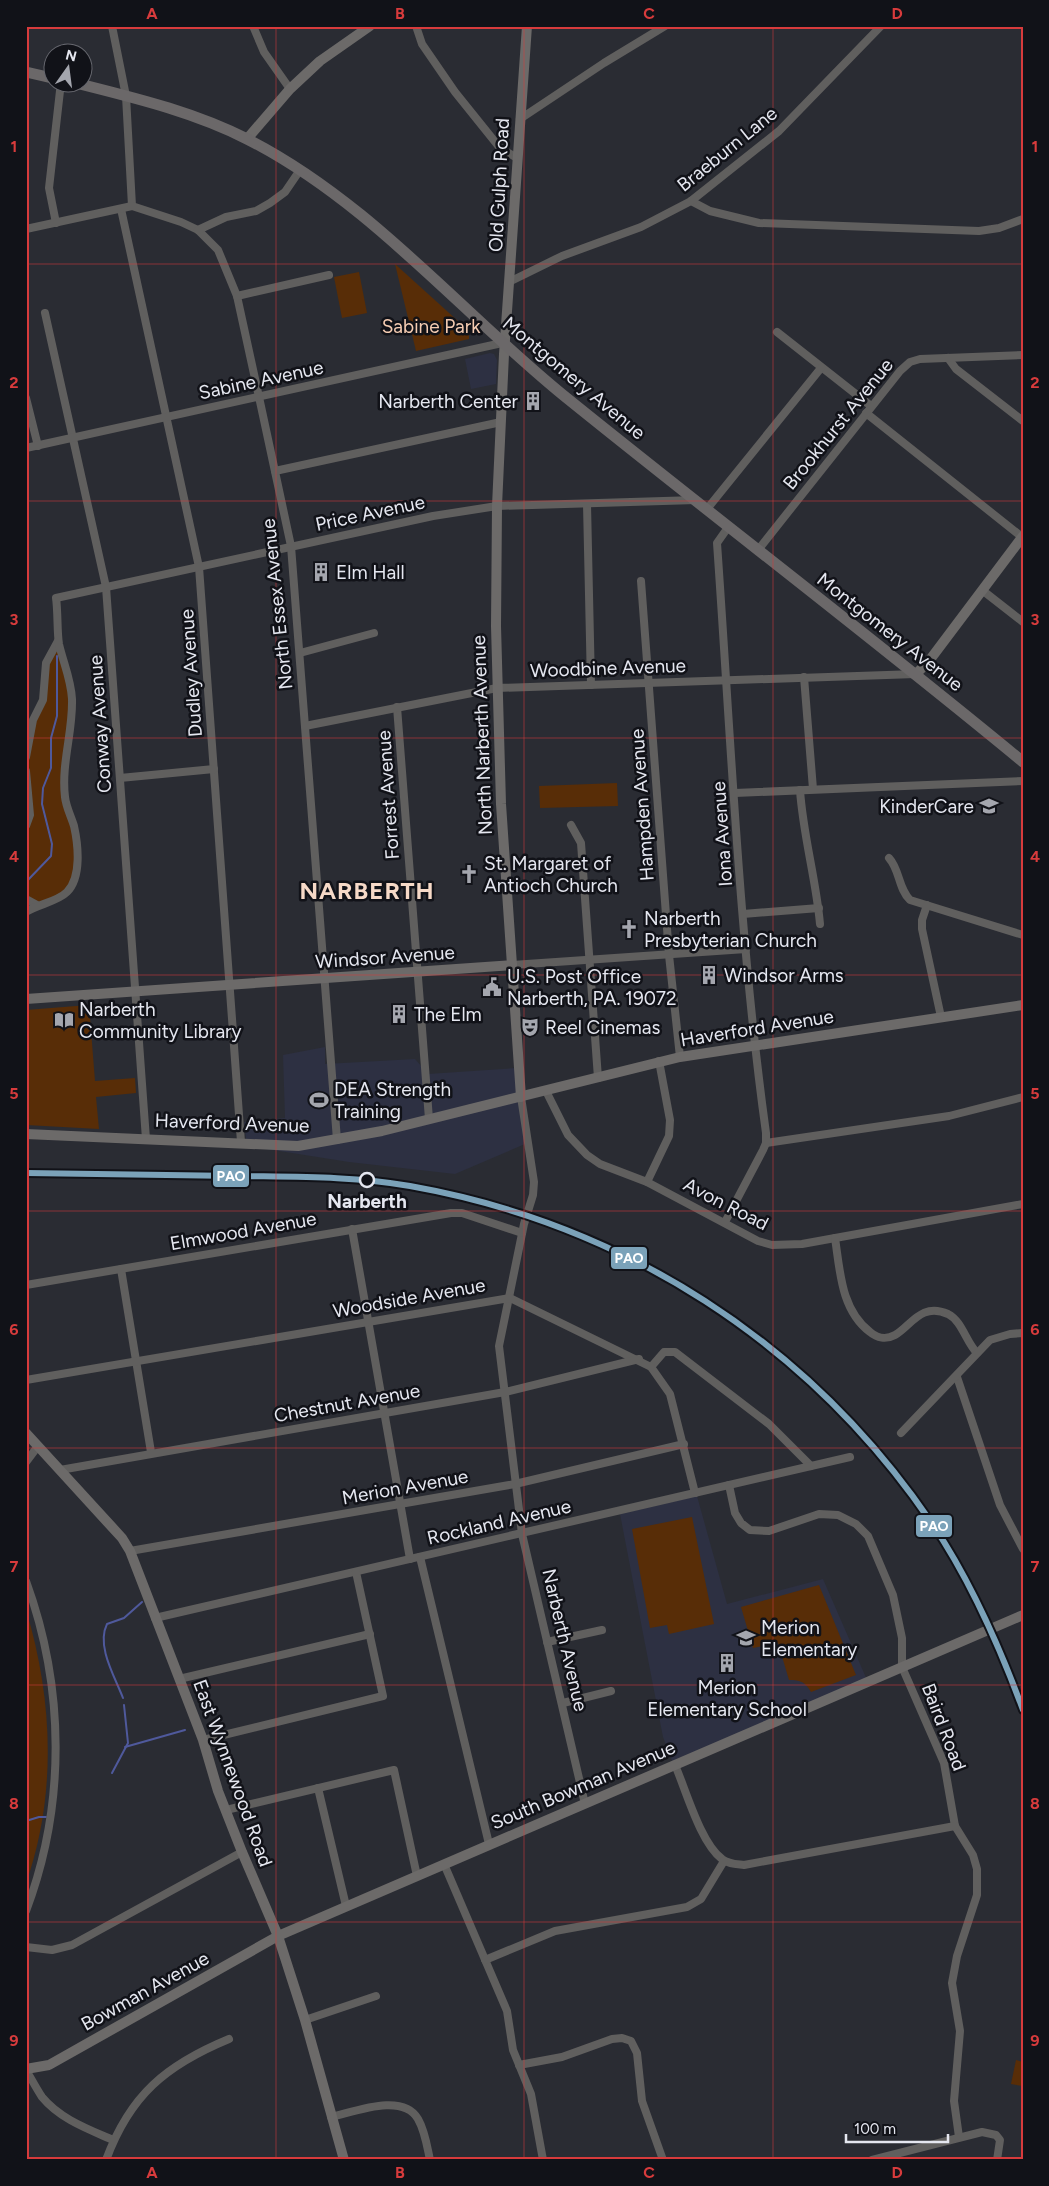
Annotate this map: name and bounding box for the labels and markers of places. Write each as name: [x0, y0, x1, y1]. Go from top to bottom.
place label: Narberth Center: [378, 390, 519, 413]
building icon: Narberth Center: [522, 390, 544, 412]
building icon: Elm Hall: [310, 561, 332, 583]
place label: Elm Hall: [336, 561, 405, 584]
place label: KinderCare: [879, 795, 974, 818]
school or university icon: KinderCare: [978, 795, 1000, 817]
place label: St. Margaret of Antioch Church: [484, 852, 618, 897]
church icon: St. Margaret of Antioch Church: [458, 863, 480, 885]
place label: Narberth Presbyterian Church: [644, 907, 817, 952]
church icon: Narberth Presbyterian Church: [618, 918, 640, 940]
building icon: Windsor Arms: [698, 964, 720, 986]
place label: Windsor Arms: [724, 964, 844, 987]
place label: U.S. Post Office Narberth, PA. 19072: [507, 965, 677, 1010]
public building icon: U.S. Post Office Narberth, PA. 19072: [481, 976, 503, 998]
place label: Narberth Community Library: [79, 998, 242, 1043]
building icon: The Elm: [388, 1003, 410, 1025]
place label: The Elm: [414, 1003, 482, 1026]
library icon: Narberth Community Library: [53, 1009, 75, 1031]
theatre icon: Reel Cinemas: [519, 1016, 541, 1038]
place label: Reel Cinemas: [545, 1016, 660, 1039]
place label: DEA Strength Training: [334, 1078, 451, 1123]
sports icon: DEA Strength Training: [308, 1089, 330, 1111]
marker: Narberth: [359, 1172, 375, 1188]
place label: Narberth: [327, 1190, 407, 1213]
place label: Merion Elementary: [761, 1616, 857, 1661]
school or university icon: Merion Elementary: [735, 1627, 757, 1649]
building icon: Merion Elementary School: [716, 1652, 738, 1674]
place label: Merion Elementary School: [647, 1676, 807, 1721]

